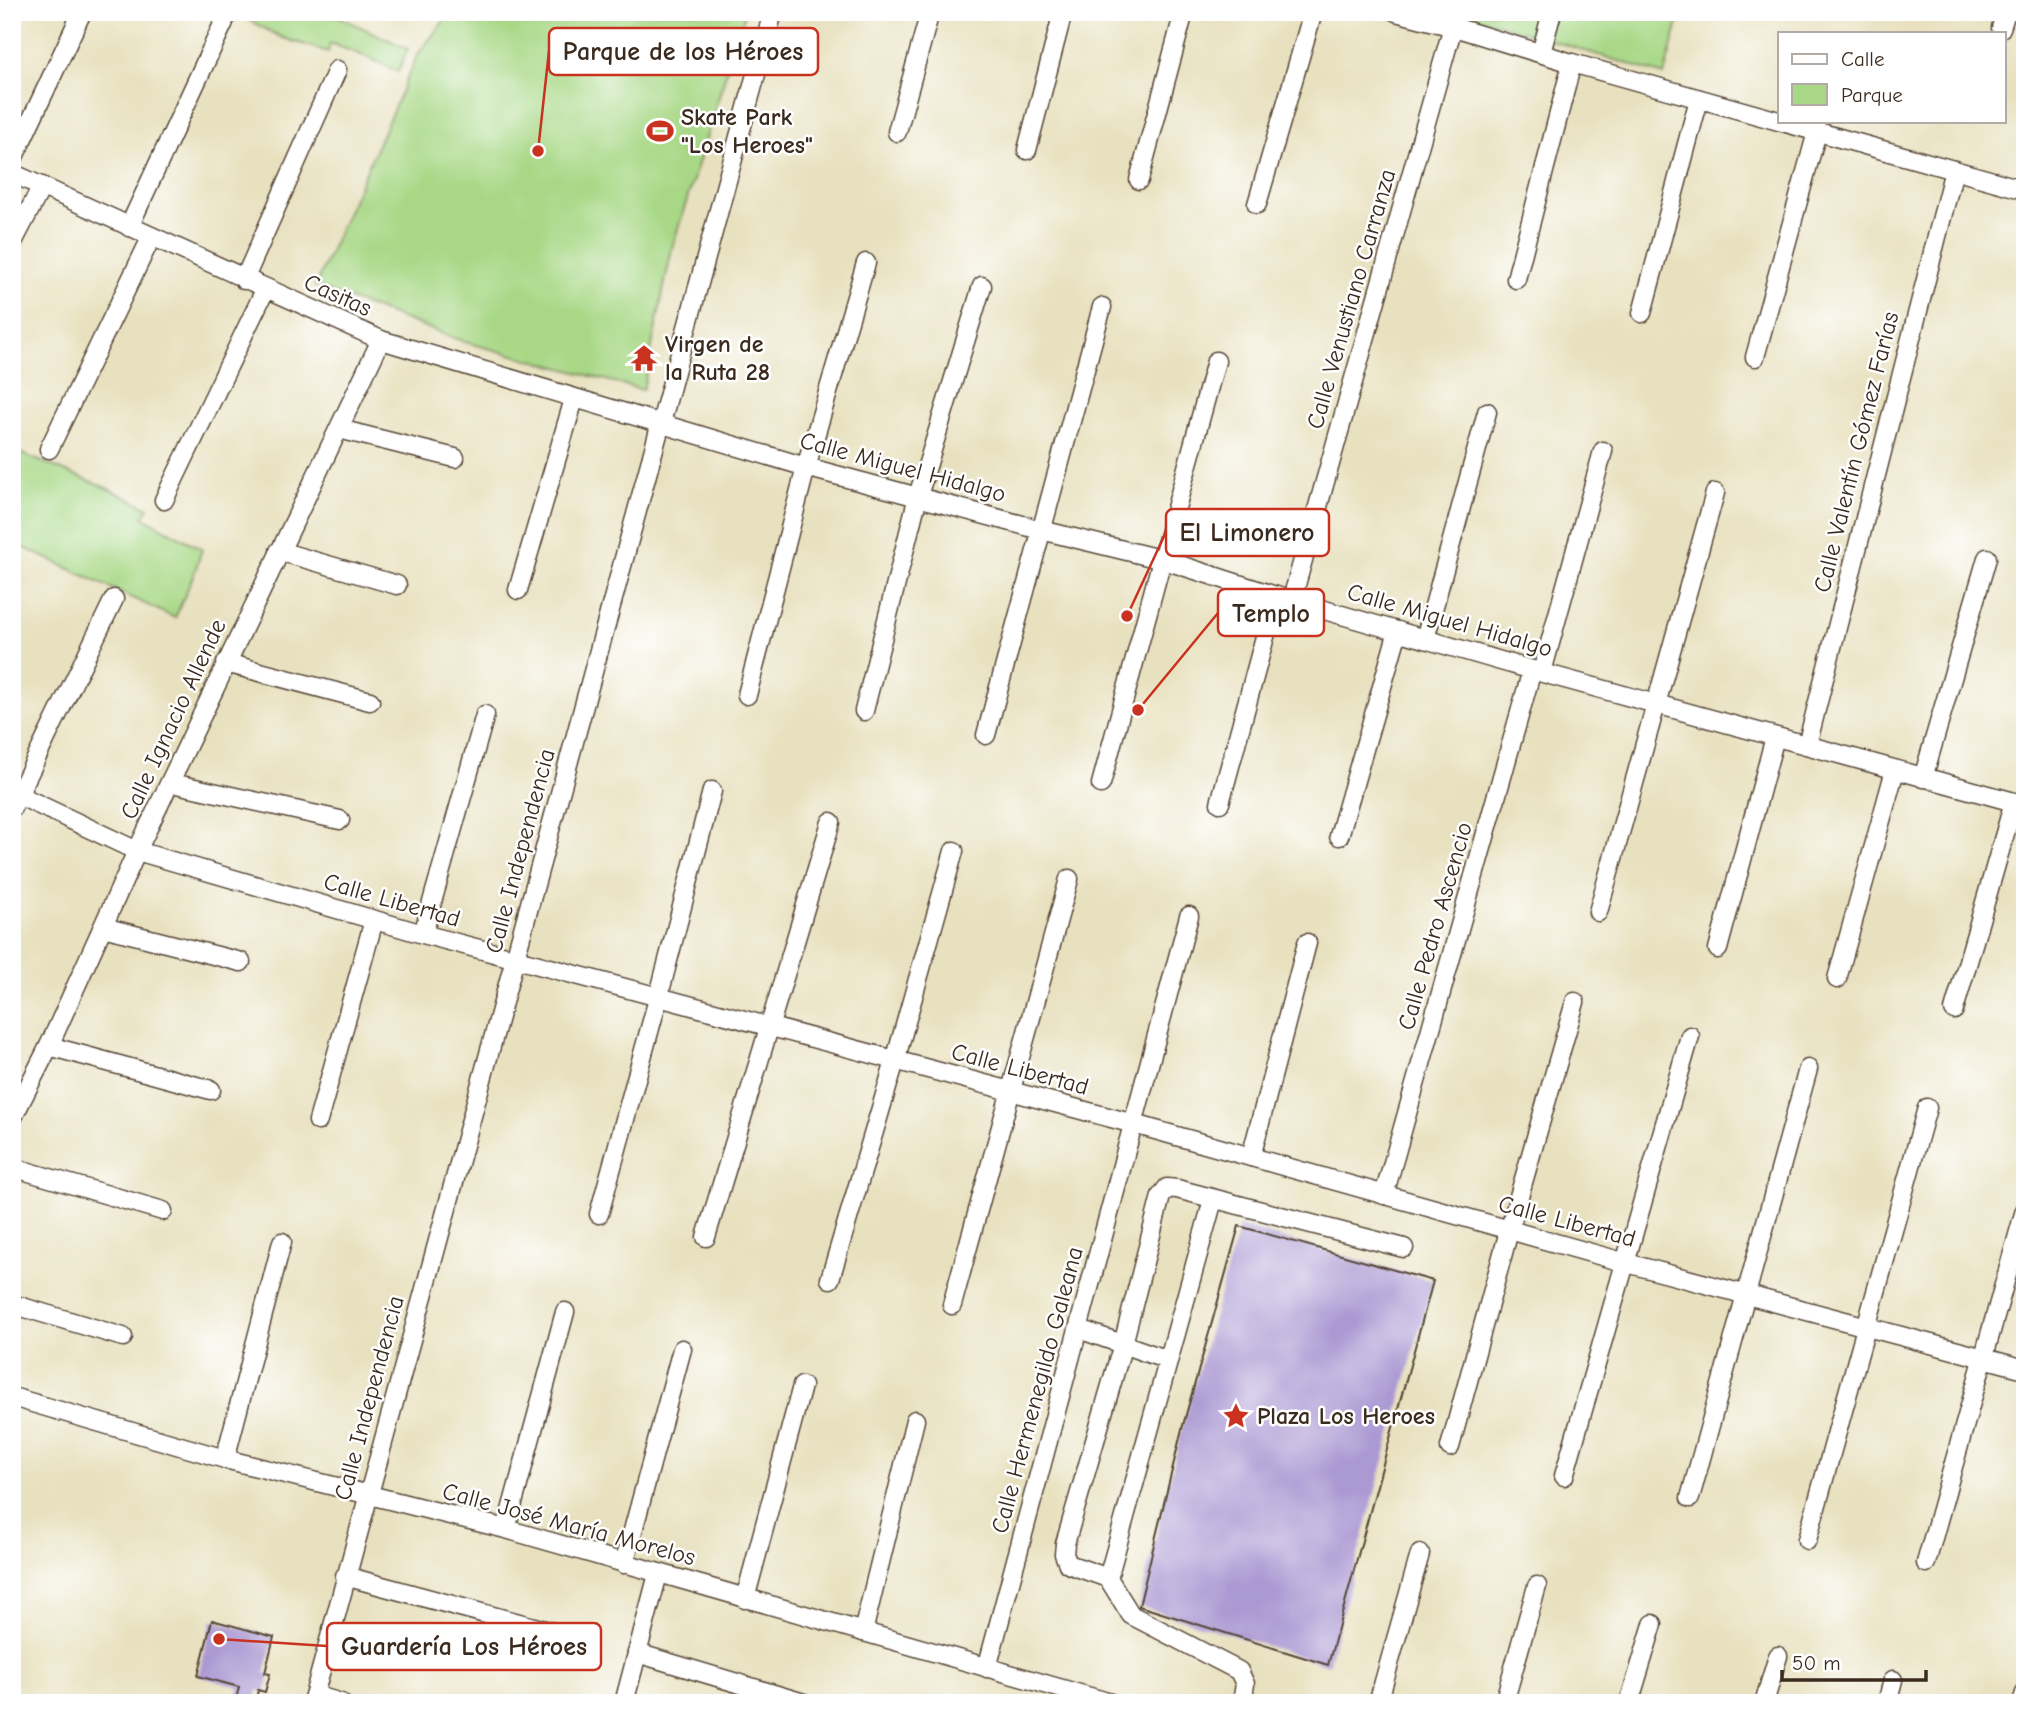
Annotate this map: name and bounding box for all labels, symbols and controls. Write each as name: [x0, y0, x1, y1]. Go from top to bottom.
callout: Parque de los Héroes: [549, 28, 818, 75]
legend: [1778, 32, 2006, 122]
text: Parque de los Héroes: [563, 37, 803, 67]
text: Calle: [1841, 47, 1884, 71]
text: Parque: [1841, 83, 1903, 107]
place label: Skate Park "Los Heroes": [681, 103, 813, 159]
sports icon: Skate Park "Los Heroes": [645, 116, 675, 146]
street label: Calle Venustiano Carranza: [1300, 166, 1402, 432]
street label: Casitas: [300, 268, 376, 322]
street label: Calle Valentín Gómez Farías: [1808, 309, 1904, 595]
place label: Virgen de la Ruta 28: [665, 330, 770, 386]
temple icon: Virgen de la Ruta 28: [629, 343, 659, 373]
street label: Calle Miguel Hidalgo: [797, 426, 1009, 508]
callout: El Limonero: [1166, 509, 1329, 556]
text: El Limonero: [1179, 518, 1315, 548]
street label: Calle Miguel Hidalgo: [1344, 577, 1556, 663]
callout: Templo: [1218, 589, 1324, 636]
text: Templo: [1232, 599, 1310, 629]
street label: Calle Ignacio Allende: [114, 614, 232, 824]
street label: Calle Independencia: [479, 746, 561, 956]
street label: Calle Pedro Ascencio: [1392, 819, 1478, 1033]
street label: Calle Libertad: [320, 867, 464, 933]
street label: Calle Libertad: [948, 1037, 1092, 1101]
street label: Calle Libertad: [1495, 1189, 1639, 1253]
street label: Calle Hermenegildo Galeana: [985, 1244, 1089, 1536]
street label: Calle Independencia: [328, 1293, 410, 1503]
place icon: Plaza Los Heroes: [1221, 1401, 1251, 1431]
place label: Plaza Los Heroes: [1257, 1402, 1435, 1430]
street label: Calle José María Morelos: [439, 1477, 699, 1571]
callout: Guardería Los Héroes: [327, 1623, 601, 1670]
text: Guardería Los Héroes: [341, 1632, 587, 1662]
scale bar: [1782, 1638, 1925, 1682]
text: 50 m: [1792, 1651, 1841, 1675]

